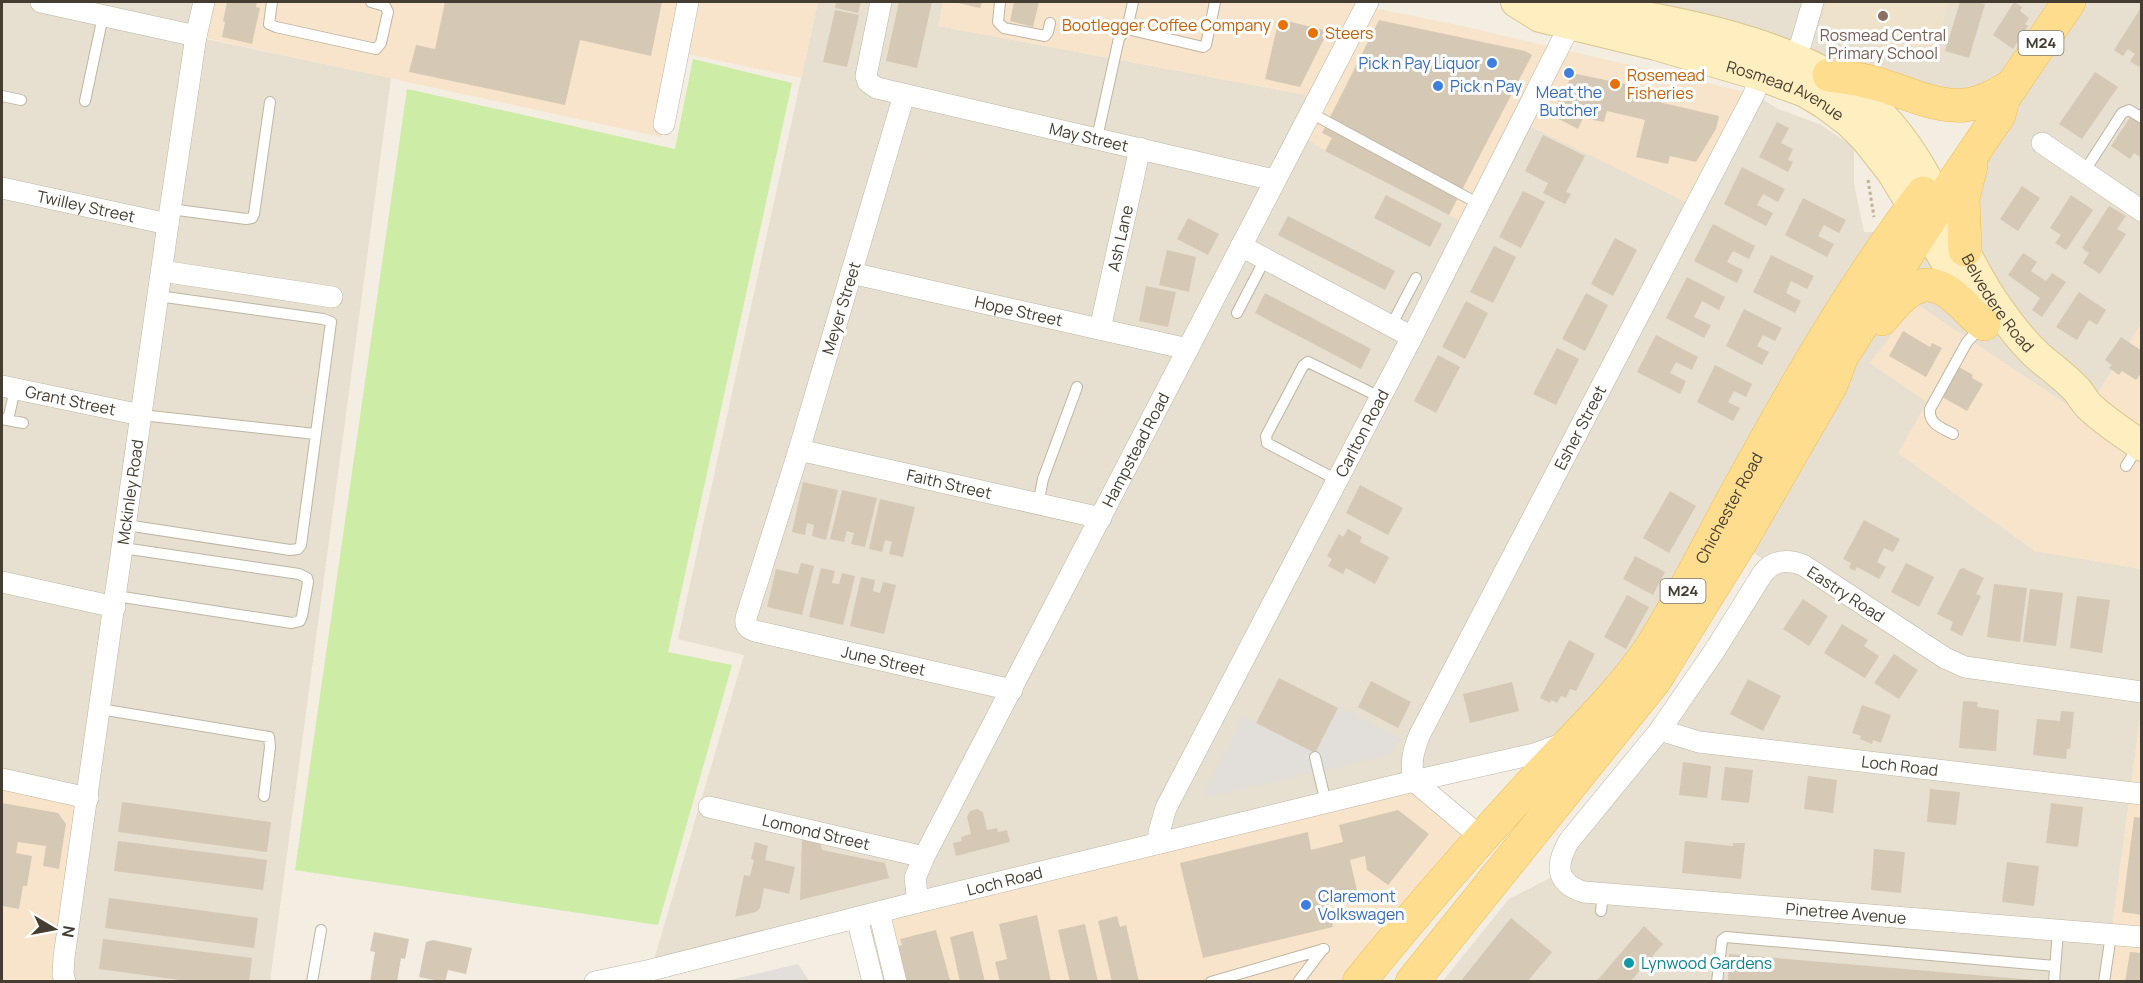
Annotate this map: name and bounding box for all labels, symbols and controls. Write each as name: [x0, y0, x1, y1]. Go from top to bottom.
marker: Rosmead Central Primary School: [1876, 9, 1890, 23]
place label: Bootlegger Coffee Company: [1062, 14, 1272, 36]
marker: Bootlegger Coffee Company: [1276, 18, 1290, 32]
place label: Steers: [1325, 22, 1374, 44]
place label: Rosmead Central Primary School: [1820, 24, 1946, 64]
marker: Steers: [1306, 26, 1320, 40]
road number: M24: [2018, 31, 2064, 55]
place label: Pick n Pay Liquor: [1358, 52, 1480, 74]
street label: Rosmead Avenue: [1724, 55, 1849, 126]
marker: Pick n Pay Liquor: [1485, 56, 1499, 70]
place label: Rosemead Fisheries: [1627, 64, 1705, 104]
marker: Meat the Butcher: [1562, 66, 1576, 80]
place label: Pick n Pay: [1450, 75, 1523, 97]
marker: Rosemead Fisheries: [1608, 77, 1622, 91]
marker: Pick n Pay: [1431, 79, 1445, 93]
place label: Meat the Butcher: [1536, 81, 1602, 121]
street label: May Street: [1047, 117, 1130, 157]
street label: Twilley Street: [35, 185, 137, 228]
street label: Ash Lane: [1102, 203, 1138, 273]
street label: Belvedere Road: [1957, 250, 2039, 357]
street label: Meyer Street: [816, 259, 866, 357]
street label: Hope Street: [973, 290, 1065, 331]
street label: Grant Street: [23, 380, 118, 420]
street label: Esher Street: [1549, 381, 1611, 474]
street label: Carlton Road: [1330, 385, 1394, 481]
street label: Hampstead Road: [1097, 389, 1174, 511]
street label: Mckinley Road: [112, 438, 148, 546]
street label: Chichester Road: [1690, 448, 1768, 567]
street label: Faith Street: [905, 464, 994, 504]
street label: Eastry Road: [1803, 561, 1889, 627]
road number: M24: [1660, 579, 1706, 603]
street label: June Street: [839, 640, 928, 681]
street label: Loch Road: [1860, 750, 1939, 781]
street label: Lomond Street: [760, 809, 872, 855]
street label: Loch Road: [965, 861, 1045, 901]
place label: Claremont Volkswagen: [1318, 885, 1405, 925]
street label: Pinetree Avenue: [1785, 897, 1907, 929]
marker: Claremont Volkswagen: [1299, 898, 1313, 912]
north arrow: [24, 899, 84, 959]
text: N: [57, 924, 81, 939]
place label: Lynwood Gardens: [1641, 952, 1772, 974]
marker: Lynwood Gardens: [1622, 956, 1636, 970]

